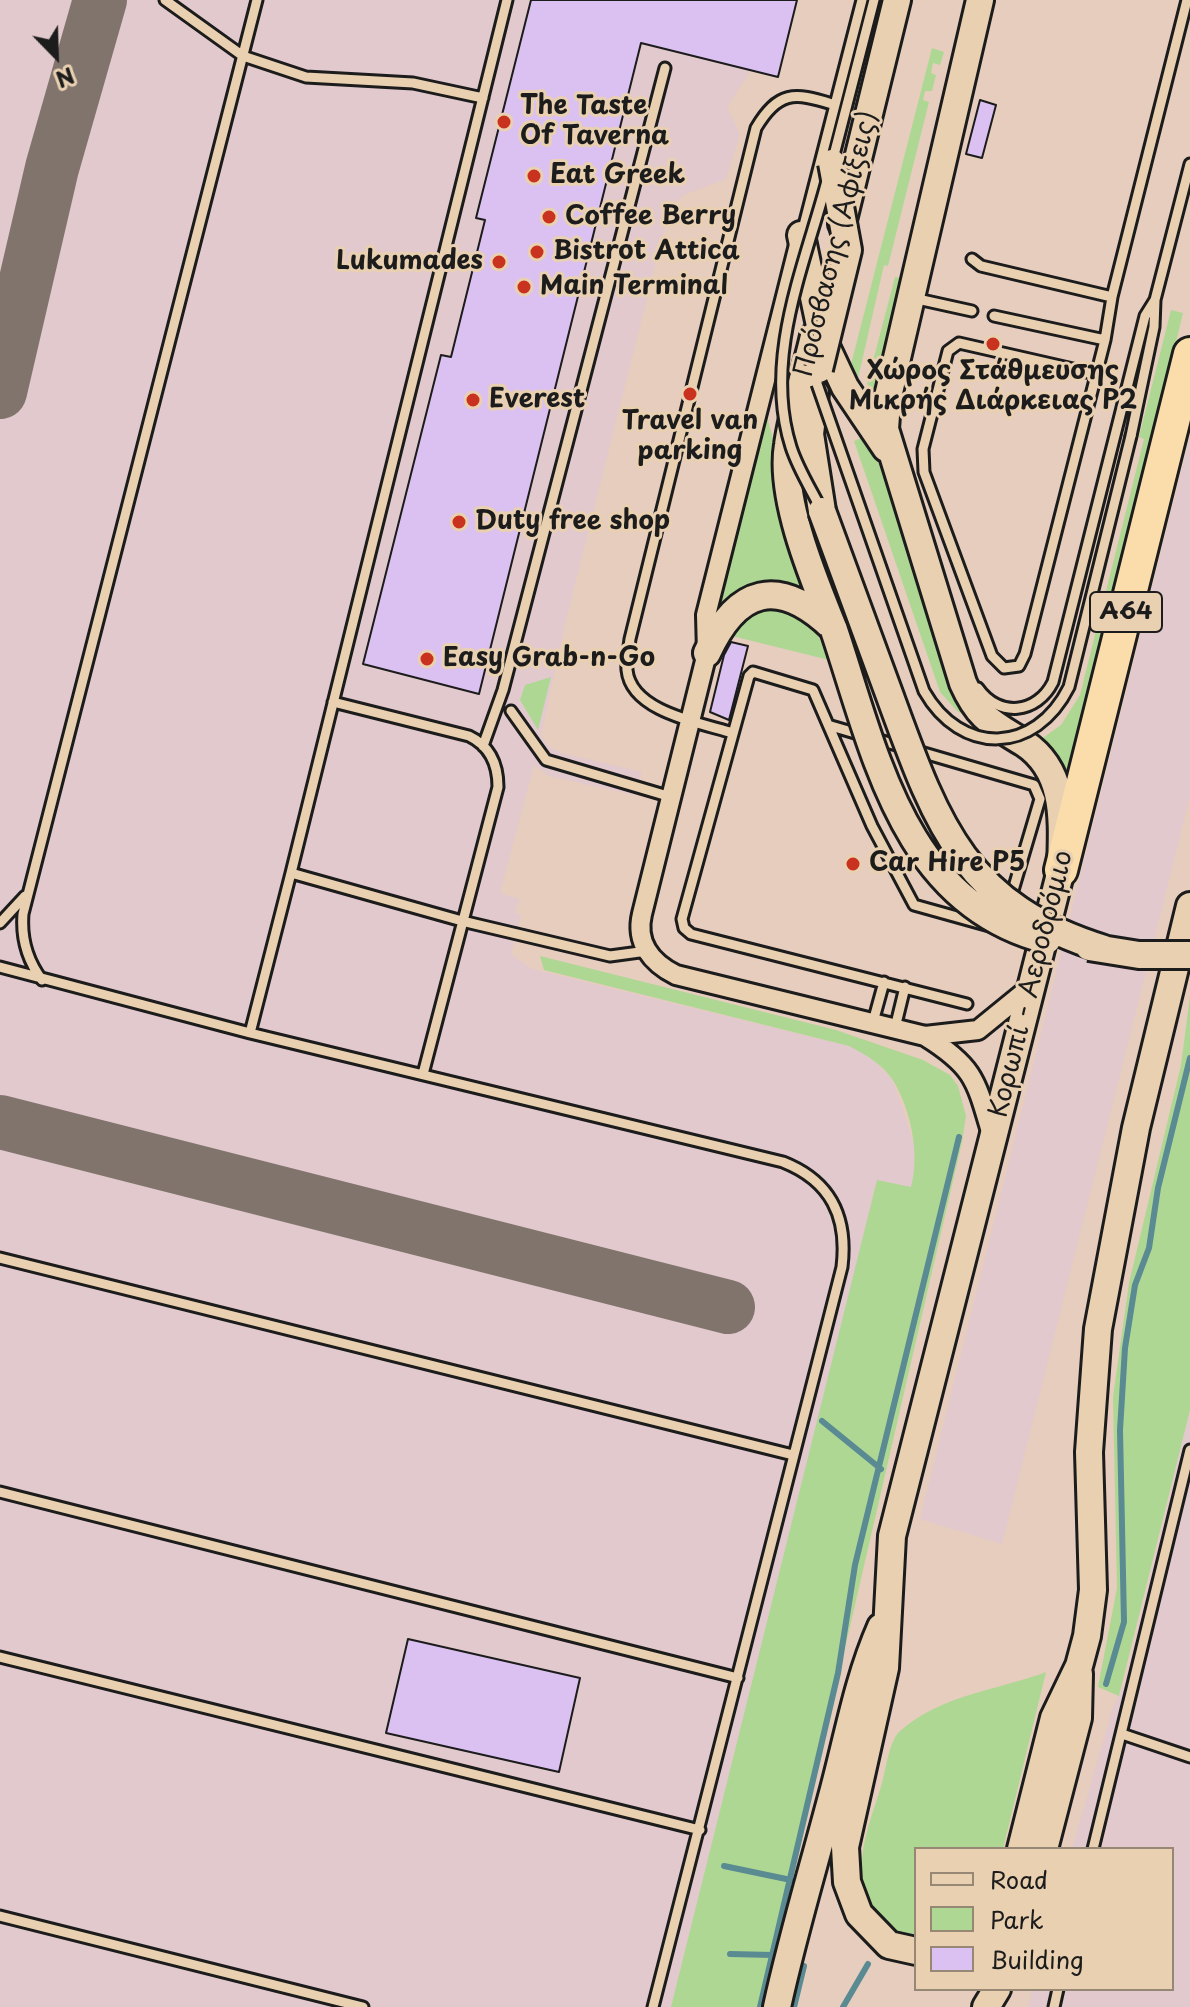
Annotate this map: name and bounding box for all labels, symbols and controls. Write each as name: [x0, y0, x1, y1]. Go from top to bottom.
north arrow: [16, 16, 96, 96]
text: N: [51, 60, 80, 97]
place label: The Taste Of Taverna: [520, 91, 669, 152]
street label: Πρόσβασης (Αφίξεις): [789, 108, 885, 380]
marker: The Taste Of Taverna: [495, 113, 513, 131]
place label: Eat Greek: [550, 160, 685, 192]
marker: Eat Greek: [525, 167, 543, 185]
place label: Coffee Berry: [565, 201, 736, 233]
marker: Coffee Berry: [540, 208, 558, 226]
place label: Bistrot Attica: [553, 236, 740, 268]
marker: Bistrot Attica: [528, 243, 546, 261]
place label: Lukumades: [336, 246, 483, 278]
marker: Lukumades: [490, 253, 508, 271]
place label: Main Terminal: [540, 271, 728, 303]
marker: Main Terminal: [515, 278, 533, 296]
marker: Χώρος Στάθμευσης Μικρής Διάρκειας P2: [984, 335, 1002, 353]
place label: Χώρος Στάθμευσης Μικρής Διάρκειας P2: [849, 356, 1137, 418]
place label: Everest: [489, 384, 585, 416]
marker: Travel van parking: [681, 385, 699, 403]
marker: Everest: [464, 391, 482, 409]
place label: Travel van parking: [622, 406, 758, 468]
place label: Duty free shop: [475, 506, 670, 538]
marker: Duty free shop: [450, 513, 468, 531]
road number: Α64: [1090, 592, 1162, 632]
place label: Easy Grab-n-Go: [443, 643, 655, 675]
marker: Easy Grab-n-Go: [418, 650, 436, 668]
street label: Κορωπί - Αεροδρόμιο: [984, 847, 1080, 1121]
place label: Car Hire P5: [869, 848, 1025, 880]
marker: Car Hire P5: [844, 855, 862, 873]
legend: [914, 1847, 1174, 1991]
text: Road: [990, 1861, 1048, 1897]
text: Park: [990, 1901, 1044, 1937]
text: Building: [990, 1941, 1084, 1977]

